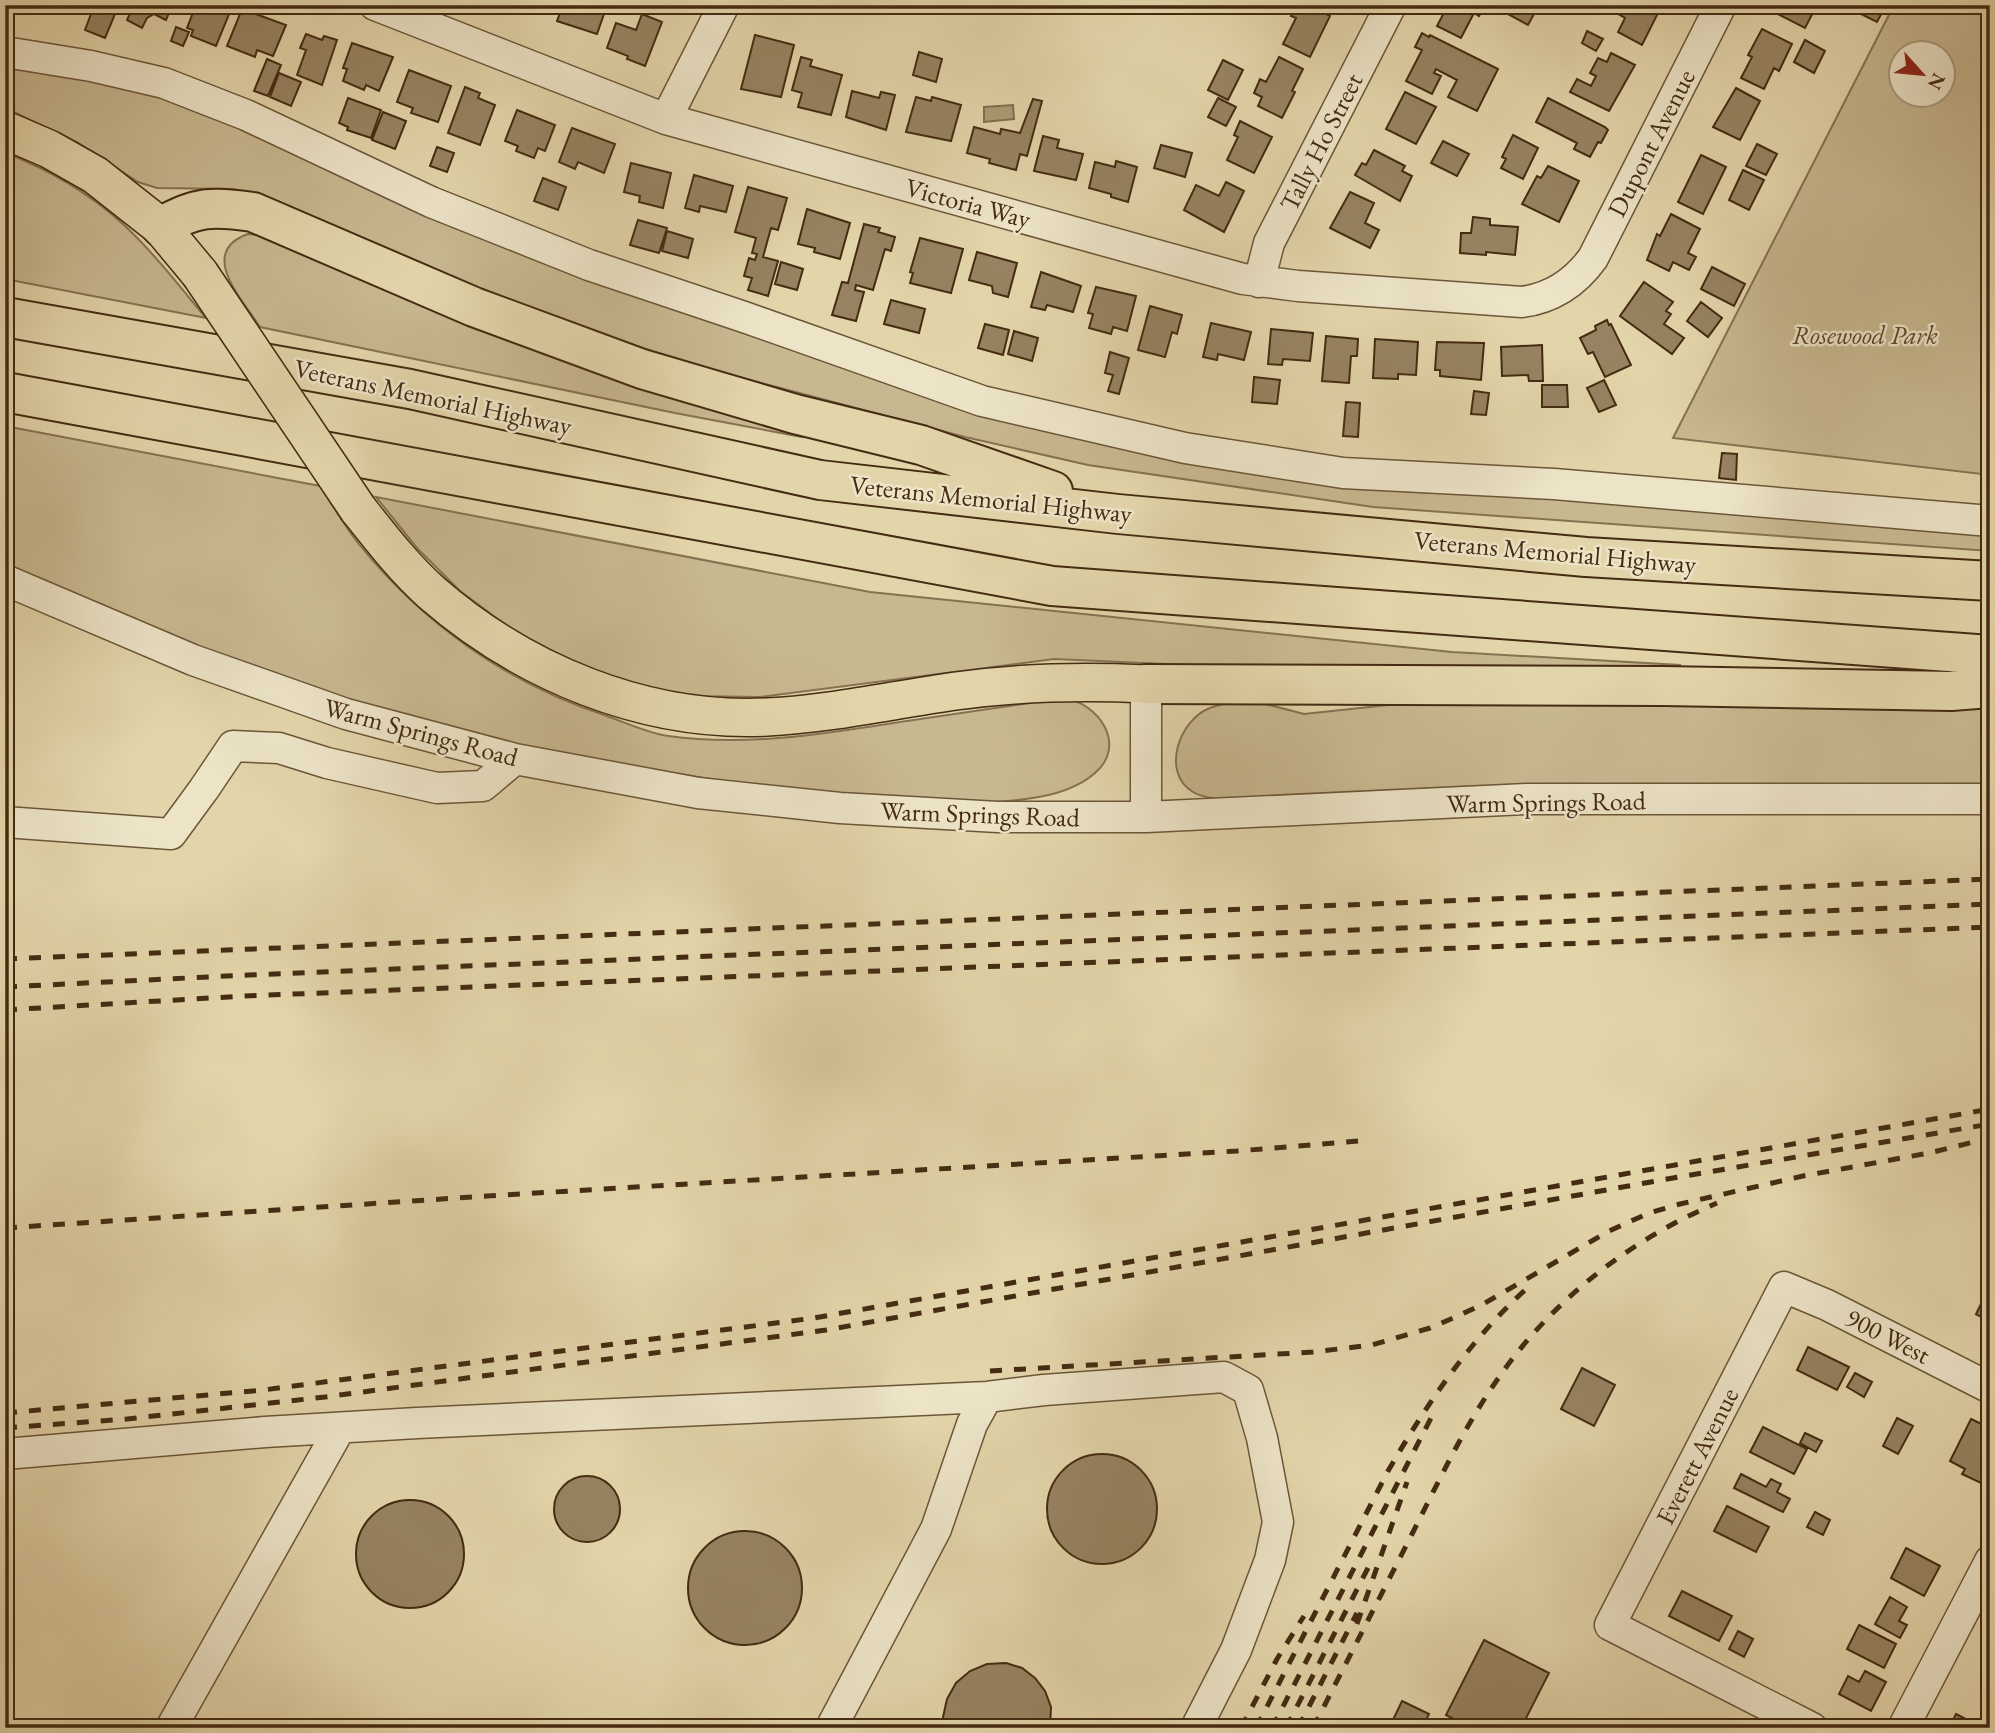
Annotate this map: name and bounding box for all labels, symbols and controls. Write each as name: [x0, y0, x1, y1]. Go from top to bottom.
north arrow: [1886, 38, 1956, 108]
street label: Dupont Avenue: [1599, 63, 1703, 223]
street label: Tally Ho Street: [1272, 67, 1370, 217]
text: N: [1922, 69, 1951, 95]
street label: Victoria Way: [902, 170, 1035, 236]
park label: Rosewood Park: [1792, 318, 1938, 352]
street label: Veterans Memorial Highway: [291, 351, 576, 443]
street label: Veterans Memorial Highway: [848, 467, 1134, 531]
street label: Veterans Memorial Highway: [1412, 523, 1698, 581]
street label: Warm Springs Road: [320, 690, 523, 774]
street label: Warm Springs Road: [1446, 783, 1647, 821]
street label: Warm Springs Road: [880, 794, 1081, 834]
street label: 900 West: [1840, 1300, 1936, 1372]
street label: Everett Avenue: [1648, 1382, 1746, 1530]

